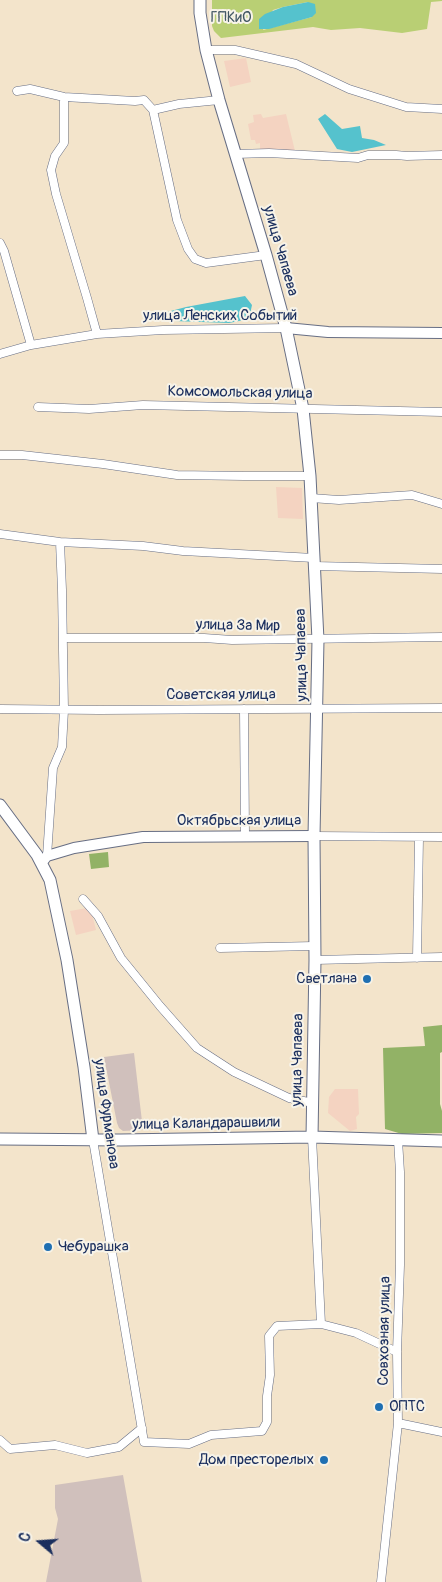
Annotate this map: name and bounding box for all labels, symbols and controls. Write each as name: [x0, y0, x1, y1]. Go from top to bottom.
park label: ГПКиО: [210, 9, 252, 27]
street label: улица Чапаева: [259, 204, 301, 298]
street label: улица Ленских Событий: [143, 307, 297, 325]
street label: Комсомольская улица: [167, 383, 313, 403]
street label: улица Чапаева: [292, 608, 312, 702]
street label: улица За Мир: [196, 616, 280, 636]
street label: Советская улица: [166, 686, 276, 704]
street label: Октябрьская улица: [177, 812, 301, 830]
place label: Светлана: [296, 970, 357, 988]
marker: Светлана: [361, 973, 373, 985]
street label: улица Чапаева: [288, 1013, 308, 1107]
street label: улица Фурманова: [89, 1058, 123, 1170]
street label: улица Каландарашвили: [132, 1114, 280, 1134]
place label: Чебурашка: [58, 1238, 129, 1256]
marker: Чебурашка: [42, 1241, 54, 1253]
street label: Совхозная улица: [375, 1276, 395, 1386]
place label: ОПТС: [389, 1398, 425, 1416]
marker: ОПТС: [373, 1401, 385, 1413]
place label: Дом престорелых: [199, 1451, 314, 1469]
marker: Дом престорелых: [318, 1454, 330, 1466]
north arrow: [15, 1517, 65, 1567]
text: С: [16, 1530, 35, 1544]

